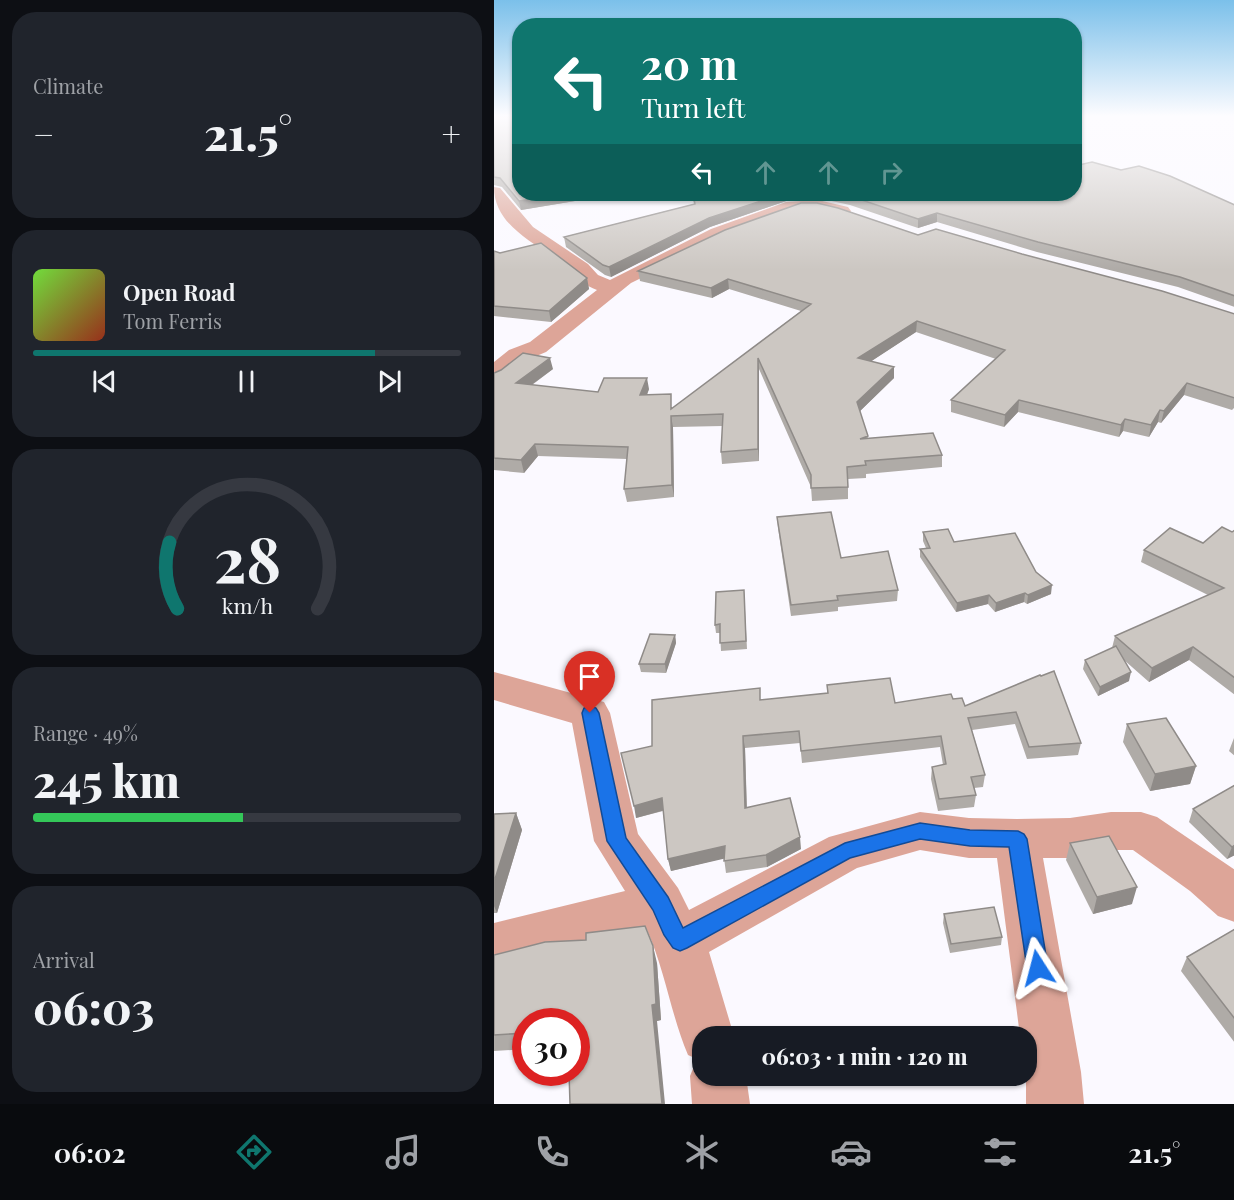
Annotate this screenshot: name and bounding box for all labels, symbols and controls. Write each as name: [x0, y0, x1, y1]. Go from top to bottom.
text: 20 m: [641, 35, 738, 91]
icon: left: [542, 42, 620, 120]
text: Climate: [33, 72, 103, 99]
text: Turn left: [641, 89, 745, 125]
text: 21.5°: [204, 102, 292, 162]
text: −: [33, 111, 54, 155]
text: +: [442, 111, 461, 155]
icon: left: [686, 156, 719, 189]
icon: ahead: [749, 156, 782, 189]
icon: ahead: [812, 156, 845, 189]
icon: right: [875, 156, 908, 189]
text: Open Road: [123, 277, 235, 307]
text: Tom Ferris: [123, 307, 222, 334]
icon: previous: [88, 365, 121, 398]
icon: pause: [230, 365, 263, 398]
icon: next: [373, 365, 406, 398]
text: 28: [213, 515, 281, 599]
text: km/h: [221, 591, 273, 619]
pin: [564, 651, 615, 713]
icon: arrive: [573, 660, 606, 693]
text: Range · 49%: [33, 719, 138, 746]
text: 245 km: [33, 749, 180, 809]
position arrow: [1006, 936, 1070, 1000]
text: Arrival: [33, 946, 95, 973]
text: 06:03: [33, 976, 154, 1036]
speed limit sign: 30: [512, 1008, 590, 1086]
text: 06:03 · 1 min · 120 m: [762, 1041, 967, 1071]
icon: directions: [233, 1131, 275, 1173]
icon: music: [382, 1131, 424, 1173]
icon: phone: [531, 1131, 573, 1173]
icon: climate: [681, 1131, 723, 1173]
icon: car: [830, 1131, 872, 1173]
icon: filters: [979, 1131, 1021, 1173]
text: 06:02: [54, 1134, 126, 1170]
text: 21.5°: [1128, 1134, 1180, 1170]

